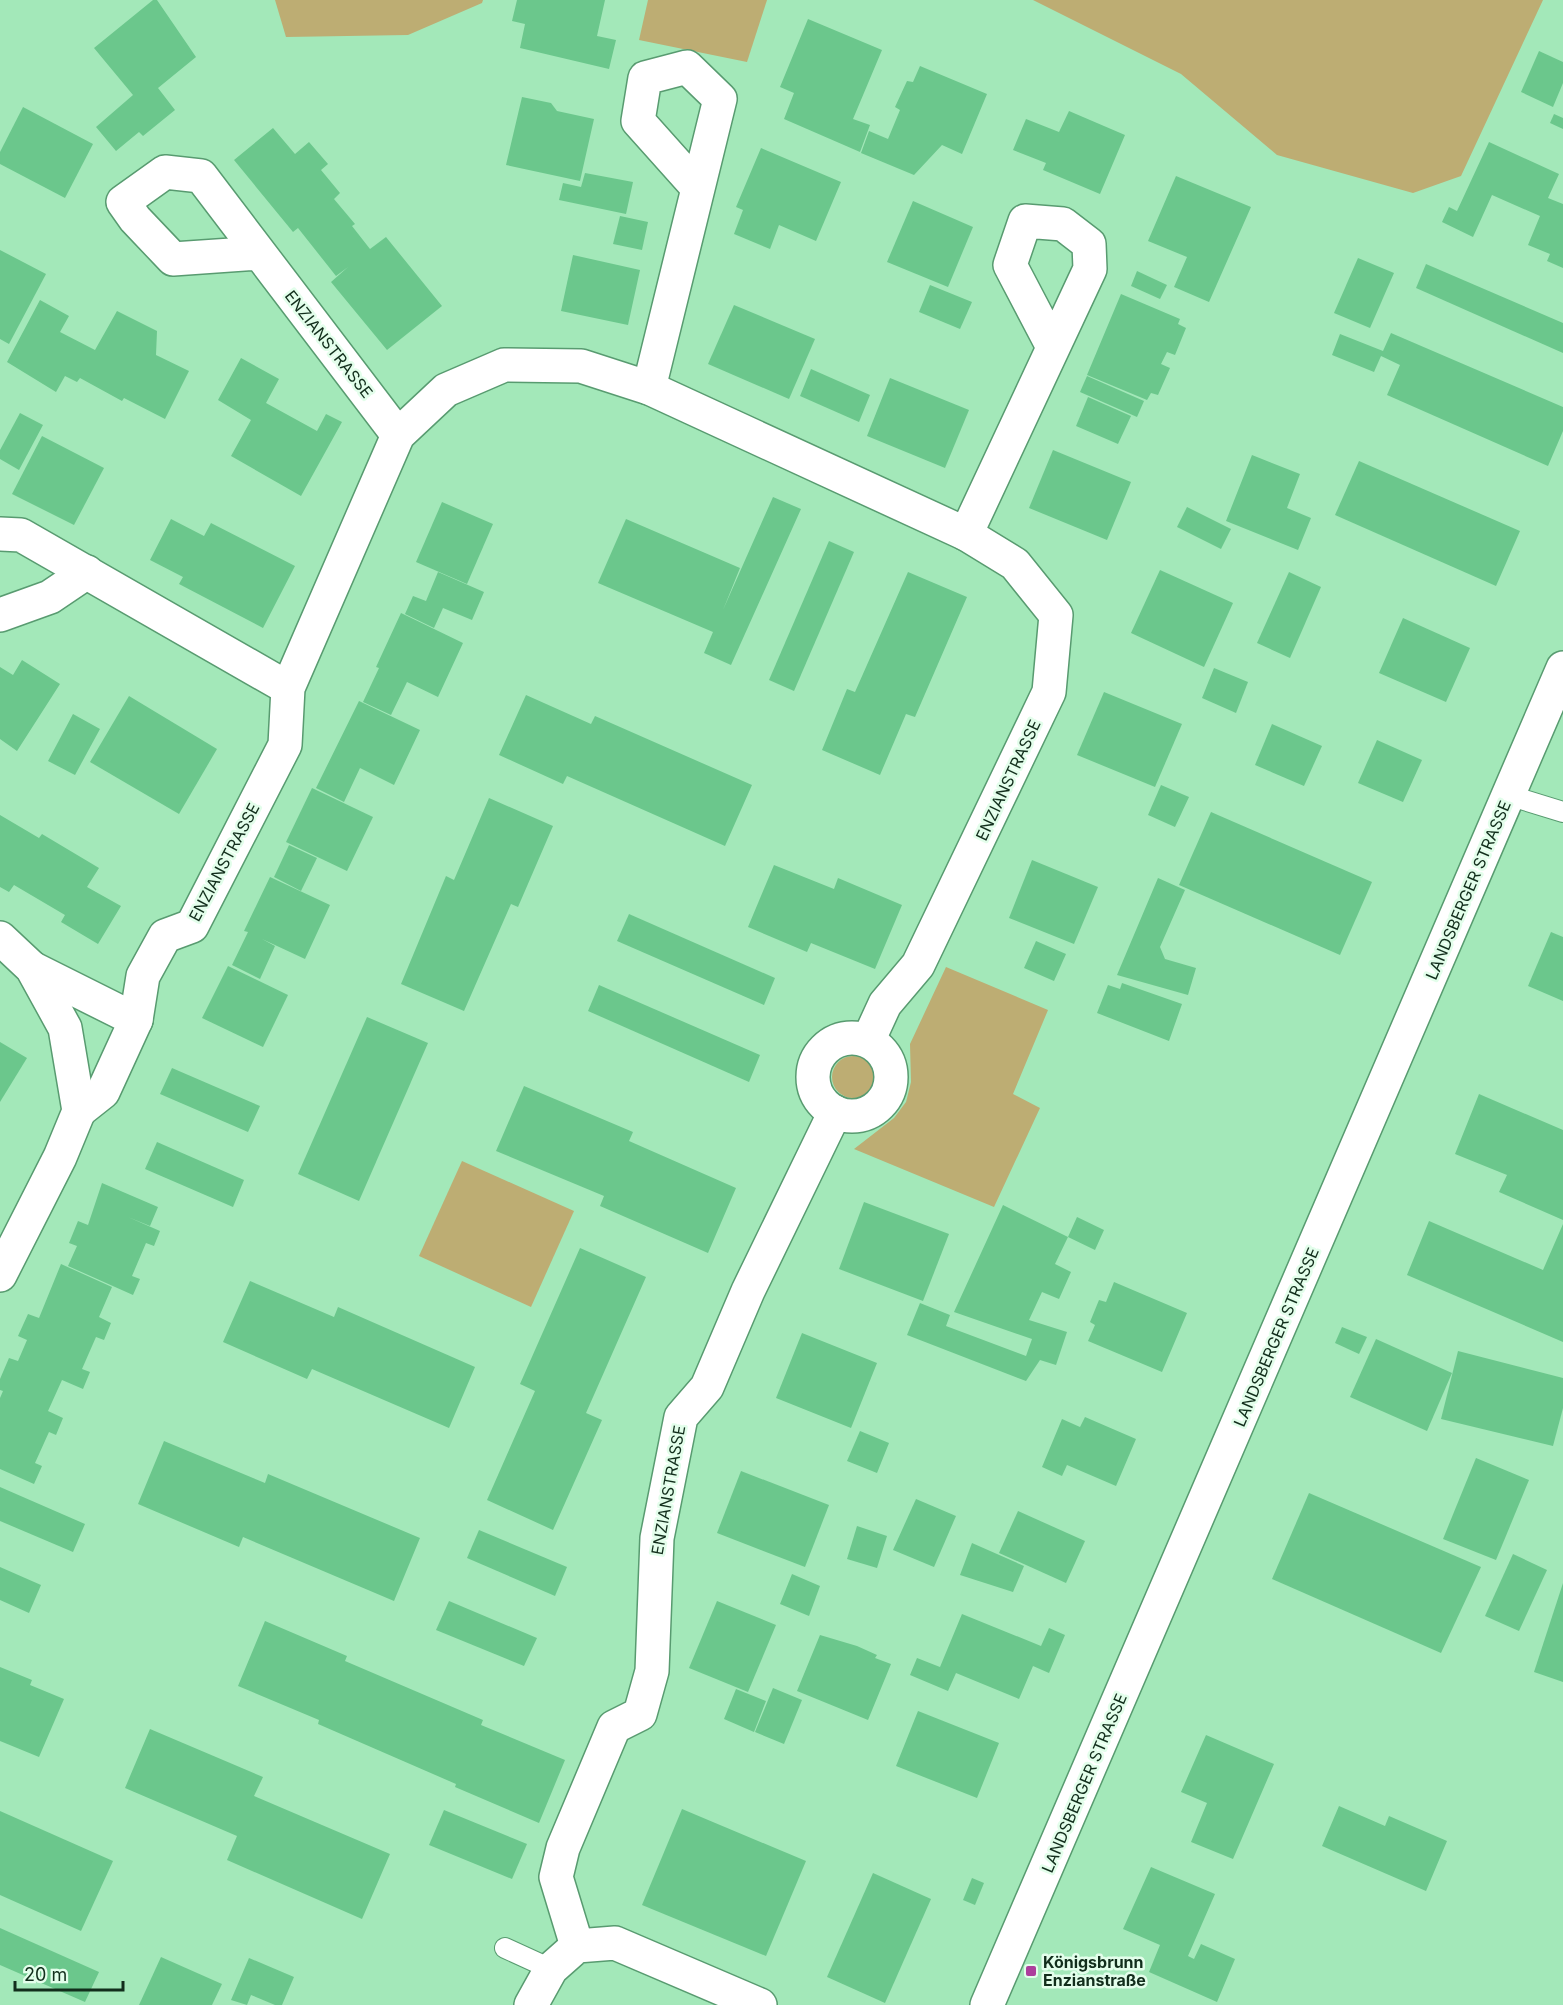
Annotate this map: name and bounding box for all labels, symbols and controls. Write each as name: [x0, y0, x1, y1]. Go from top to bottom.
street label: ENZIANSTRASSE: [281, 286, 377, 402]
street label: ENZIANSTRASSE: [971, 716, 1045, 844]
street label: LANDSBERGER STRASSE: [1421, 797, 1515, 983]
street label: ENZIANSTRASSE: [184, 799, 264, 925]
street label: LANDSBERGER STRASSE: [1229, 1244, 1323, 1430]
street label: ENZIANSTRASSE: [647, 1424, 689, 1556]
street label: LANDSBERGER STRASSE: [1037, 1690, 1131, 1876]
place label: Königsbrunn Enzianstraße: [1043, 1952, 1146, 1990]
scale bar: [15, 1954, 123, 1992]
text: 20 m: [24, 1964, 67, 1985]
marker: Königsbrunn Enzianstraße: [1024, 1964, 1038, 1978]

